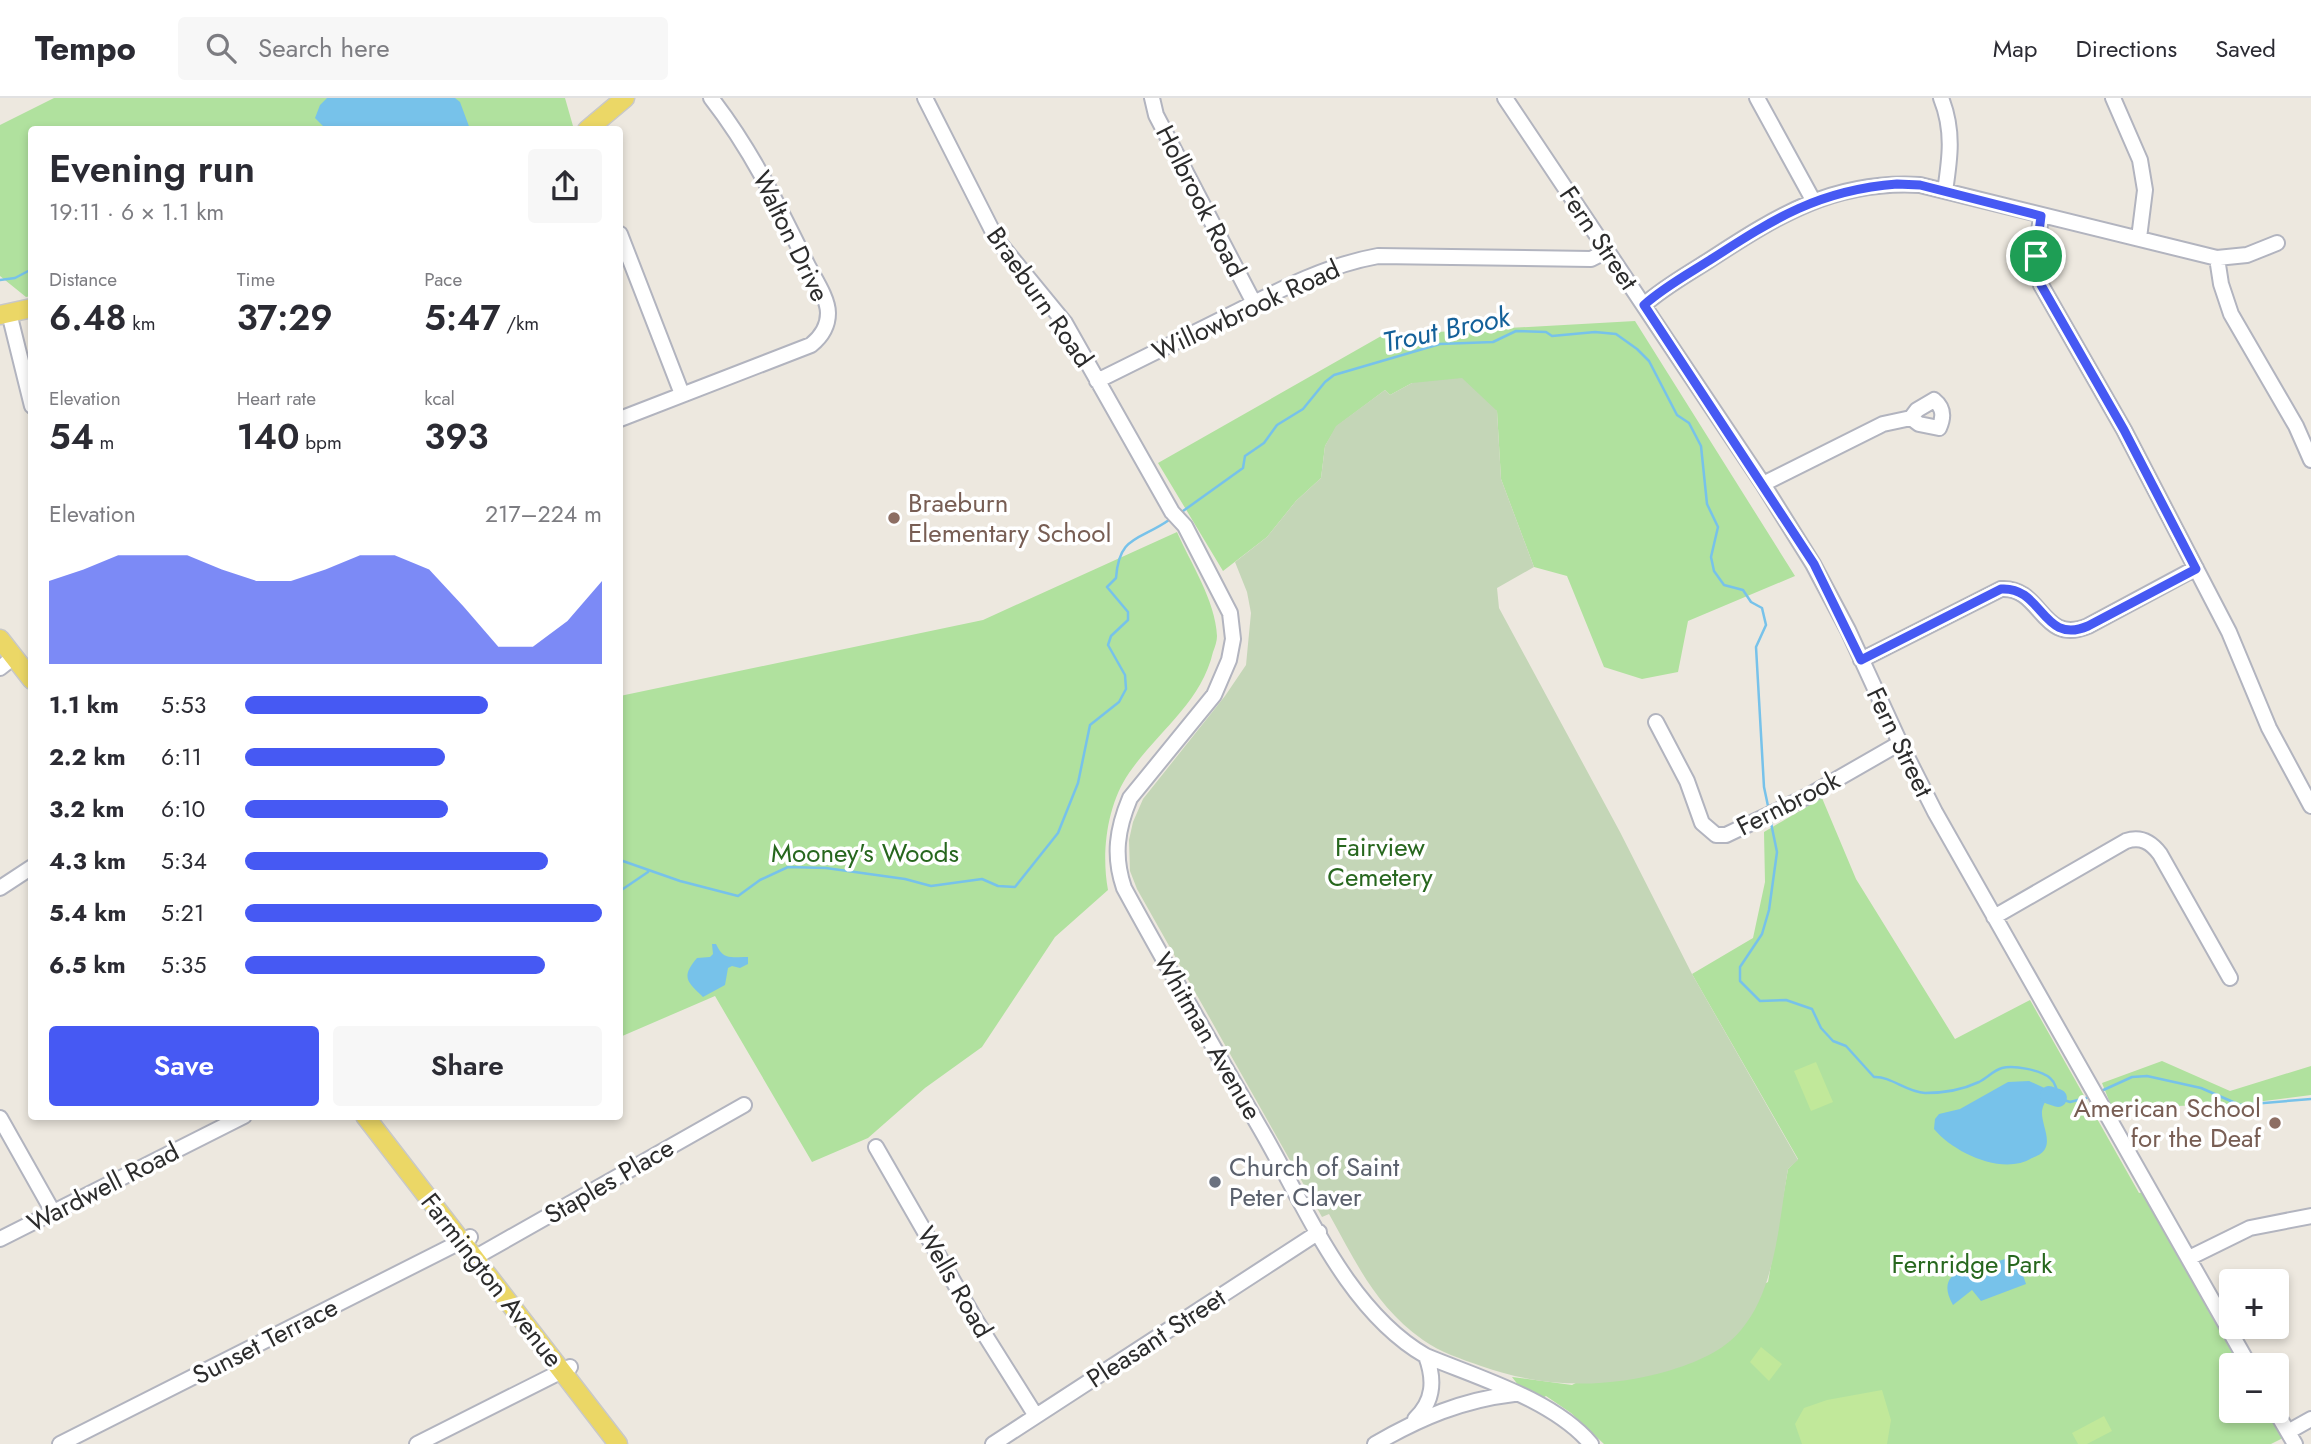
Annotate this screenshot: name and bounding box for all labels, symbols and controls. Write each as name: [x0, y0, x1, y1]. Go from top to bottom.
search box: [178, 17, 668, 80]
text: Tempo: [35, 25, 136, 72]
icon: search: [202, 29, 240, 67]
text: Search here: [258, 29, 390, 67]
text: Map: [1993, 31, 2038, 66]
text: Directions: [2076, 31, 2177, 66]
text: Saved: [2215, 31, 2276, 66]
street label: Holbrook Road: [1146, 118, 1256, 284]
text: Evening run: [49, 141, 255, 196]
button: share: [528, 149, 602, 223]
street label: Walton Drive: [743, 164, 839, 308]
street label: Fern Street: [1550, 178, 1648, 298]
text: 19:11 · 6 × 1.1 km: [49, 195, 224, 229]
street label: Braeburn Road: [977, 219, 1103, 375]
pin: [2006, 226, 2066, 286]
icon: arrive: [2017, 237, 2055, 275]
street label: Willowbrook Road: [1146, 250, 1346, 370]
text: Distance: [49, 266, 117, 293]
text: Time: [237, 266, 275, 293]
text: Pace: [424, 266, 462, 293]
text: 6.48: [49, 293, 127, 343]
text: 37:29: [237, 293, 333, 343]
text: 5:47: [424, 293, 501, 343]
water label: Trout Brook: [1379, 296, 1514, 363]
text: km: [127, 310, 156, 337]
text: /km: [501, 310, 539, 337]
text: Elevation: [49, 385, 121, 412]
text: Heart rate: [237, 385, 316, 412]
text: kcal: [424, 385, 455, 412]
text: 54: [49, 412, 94, 462]
text: 140: [237, 412, 300, 462]
text: 393: [424, 412, 489, 462]
text: m: [94, 429, 114, 456]
text: bpm: [300, 429, 342, 456]
place label: Braeburn Elementary School: [908, 484, 1111, 552]
text: Elevation: [49, 497, 136, 531]
text: 217–224 m: [485, 497, 602, 531]
marker: Braeburn Elementary School: [886, 510, 902, 526]
street label: Fern Street: [1857, 681, 1943, 804]
text: 1.1 km: [49, 688, 119, 722]
text: 5:53: [161, 688, 206, 722]
text: 2.2 km: [49, 740, 126, 774]
text: 6:11: [161, 740, 202, 774]
street label: Fernbrook: [1730, 761, 1847, 845]
text: 3.2 km: [49, 792, 124, 826]
text: 6:10: [161, 792, 205, 826]
park label: Fairview Cemetery: [1327, 828, 1433, 896]
park label: Mooney's Woods: [771, 834, 959, 872]
text: 4.3 km: [49, 844, 126, 878]
text: 5:34: [161, 844, 207, 878]
text: 5.4 km: [49, 896, 126, 930]
text: 5:21: [161, 896, 204, 930]
street label: Whitman Avenue: [1145, 945, 1271, 1127]
text: 6.5 km: [49, 948, 126, 982]
text: 5:35: [161, 948, 206, 982]
button: Save: [49, 1026, 319, 1106]
button: Share: [333, 1026, 602, 1106]
place label: American School for the Deaf: [2073, 1089, 2262, 1157]
marker: American School for the Deaf: [2267, 1115, 2283, 1131]
street label: Staples Place: [537, 1129, 681, 1233]
street label: Wardwell Road: [20, 1132, 186, 1242]
place label: Church of Saint Peter Claver: [1229, 1148, 1400, 1216]
marker: Church of Saint Peter Claver: [1207, 1174, 1223, 1190]
street label: Farmington Avenue: [412, 1185, 572, 1375]
street label: Wells Road: [908, 1219, 1002, 1345]
park label: Fernridge Park: [1891, 1245, 2053, 1283]
map controls: [2219, 1269, 2289, 1423]
button: +: [2219, 1269, 2289, 1339]
street label: Pleasant Street: [1079, 1278, 1234, 1397]
street label: Sunset Terrace: [186, 1288, 344, 1394]
button: −: [2219, 1353, 2289, 1423]

